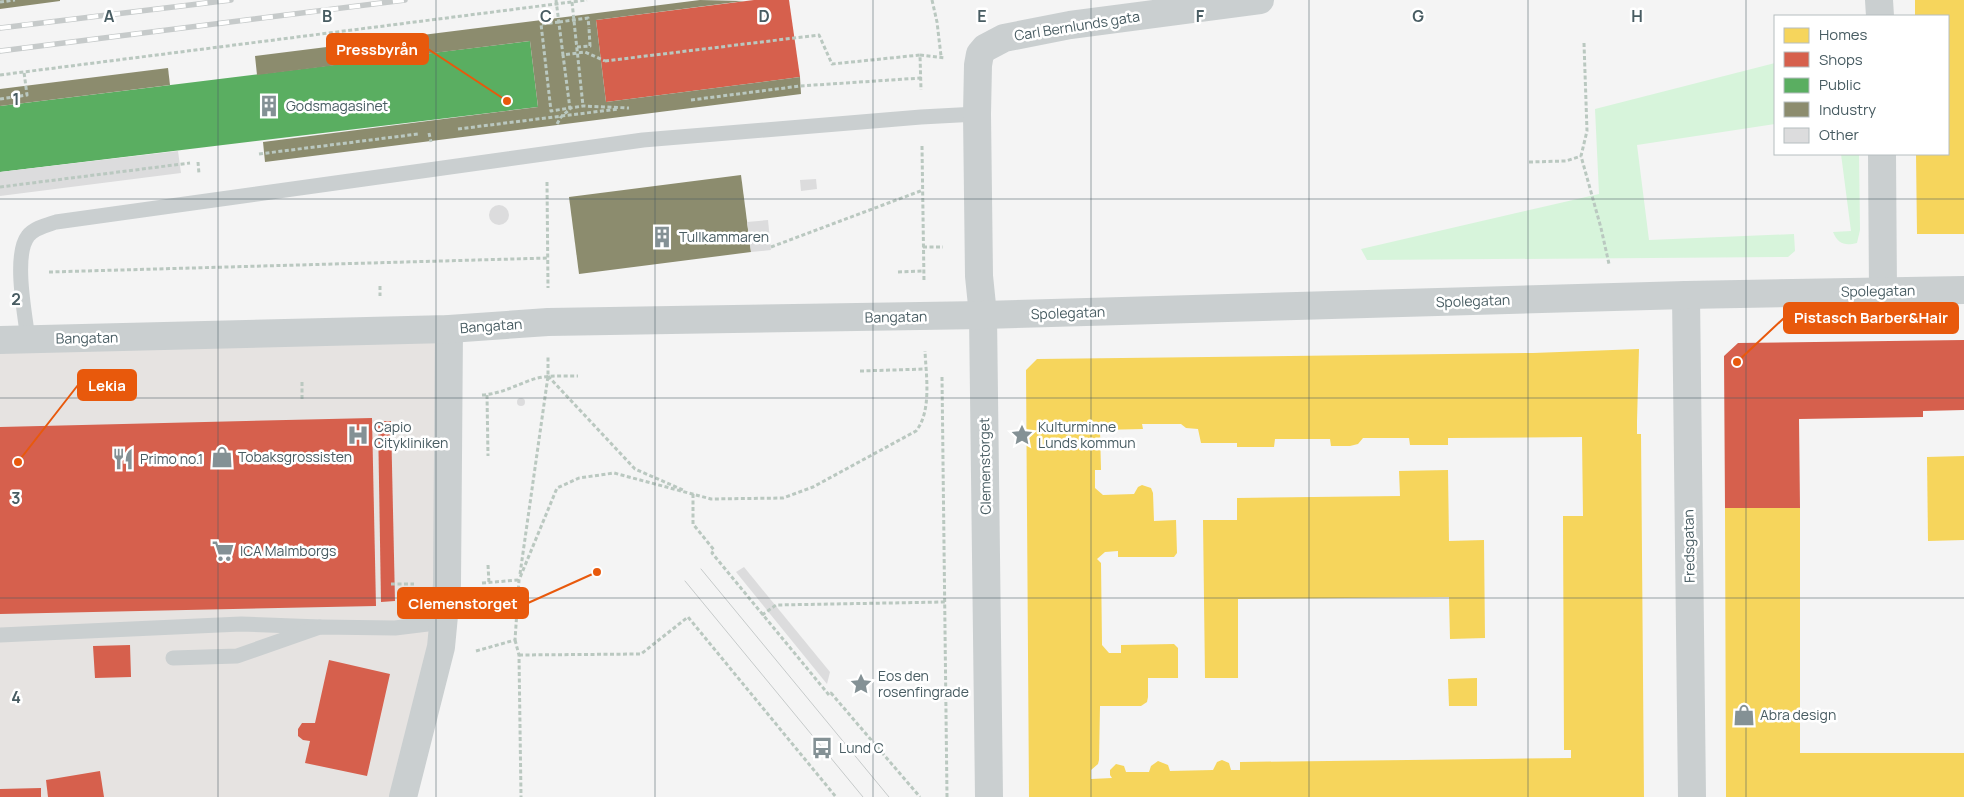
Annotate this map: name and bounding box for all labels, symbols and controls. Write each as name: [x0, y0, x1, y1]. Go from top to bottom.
text: A: [104, 5, 115, 27]
text: B: [322, 5, 332, 27]
text: C: [540, 5, 552, 27]
text: D: [758, 5, 770, 27]
text: E: [977, 5, 987, 27]
text: F: [1196, 5, 1205, 27]
text: G: [1412, 5, 1424, 27]
text: H: [1631, 5, 1643, 27]
street label: Carl Bernlunds gata: [1013, 6, 1141, 45]
legend: [1774, 15, 1949, 155]
text: Homes: [1819, 24, 1868, 45]
callout: Pressbyrån: [327, 34, 428, 64]
text: Pressbyrån: [336, 39, 418, 60]
text: Shops: [1819, 49, 1863, 70]
text: Public: [1819, 74, 1861, 95]
text: 1: [12, 88, 20, 110]
building icon: Godsmagasinet: [256, 93, 282, 119]
place label: Godsmagasinet: [286, 96, 389, 115]
text: Industry: [1819, 99, 1876, 120]
text: Other: [1819, 124, 1860, 145]
building icon: Tullkammaren: [649, 224, 675, 250]
place label: Tullkammaren: [679, 227, 769, 246]
street label: Spolegatan: [1841, 280, 1915, 301]
text: 2: [11, 288, 21, 310]
street label: Spolegatan: [1435, 290, 1511, 311]
street label: Spolegatan: [1030, 302, 1106, 323]
callout: Pistasch Barber&Hair: [1784, 303, 1958, 333]
street label: Bangatan: [865, 306, 927, 327]
text: Pistasch Barber&Hair: [1794, 307, 1948, 328]
street label: Bangatan: [459, 314, 523, 337]
street label: Bangatan: [56, 327, 118, 348]
callout: Lekia: [78, 370, 136, 400]
text: Lekia: [88, 375, 126, 396]
place label: Capio Citykliniken: [374, 417, 448, 452]
street label: Clemenstorget: [974, 417, 995, 515]
place label: Kulturminne Lunds kommun: [1038, 417, 1136, 452]
hospital icon: Capio Citykliniken: [345, 422, 371, 448]
place icon: Kulturminne Lunds kommun: [1009, 422, 1035, 448]
shop icon: Tobaksgrossisten: [209, 444, 235, 470]
restaurant icon: Primo no.1: [110, 446, 136, 472]
place label: Tobaksgrossisten: [238, 447, 352, 466]
place label: Primo no.1: [140, 449, 203, 468]
text: 3: [11, 487, 21, 509]
street label: Fredsgatan: [1678, 509, 1699, 583]
supermarket icon: ICA Malmborgs: [210, 538, 236, 564]
place label: ICA Malmborgs: [240, 541, 336, 560]
callout: Clemenstorget: [398, 588, 528, 618]
text: Clemenstorget: [408, 593, 518, 614]
place label: Eos den rosenfingrade: [878, 666, 969, 701]
place icon: Eos den rosenfingrade: [848, 671, 874, 697]
text: 4: [11, 686, 21, 708]
shop icon: Abra design: [1731, 702, 1757, 728]
place label: Abra design: [1760, 705, 1836, 724]
bus stop icon: Lund C: [809, 735, 835, 761]
place label: Lund C: [839, 738, 884, 757]

